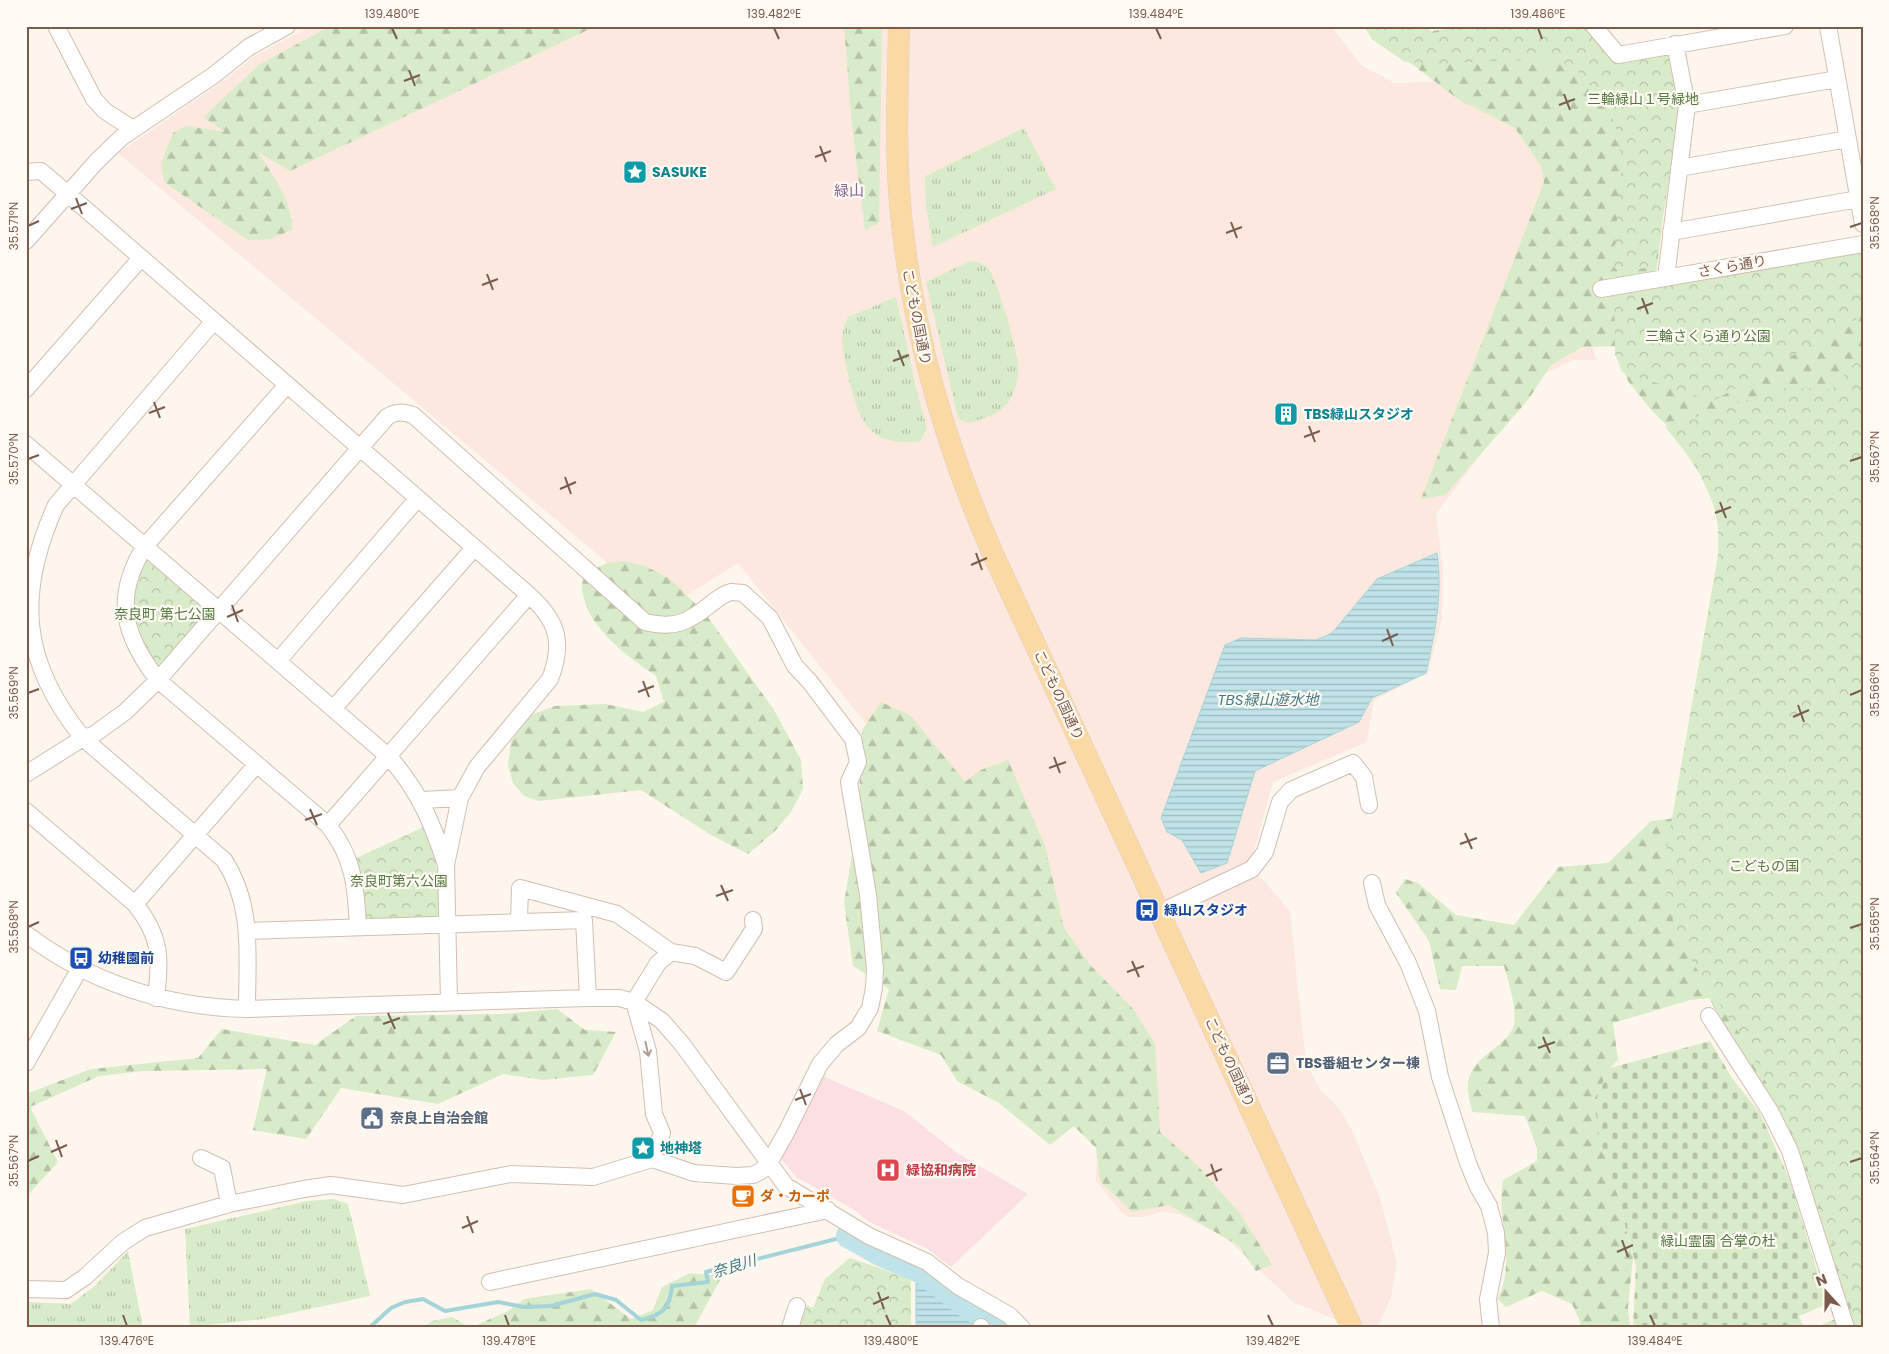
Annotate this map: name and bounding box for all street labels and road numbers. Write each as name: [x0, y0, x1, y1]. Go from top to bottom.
street label: さくら通り: [1696, 250, 1768, 282]
street label: こどもの国通り: [898, 267, 936, 367]
street label: こどもの国通り: [1029, 646, 1089, 744]
street label: こどもの国通り: [1200, 1013, 1260, 1111]

